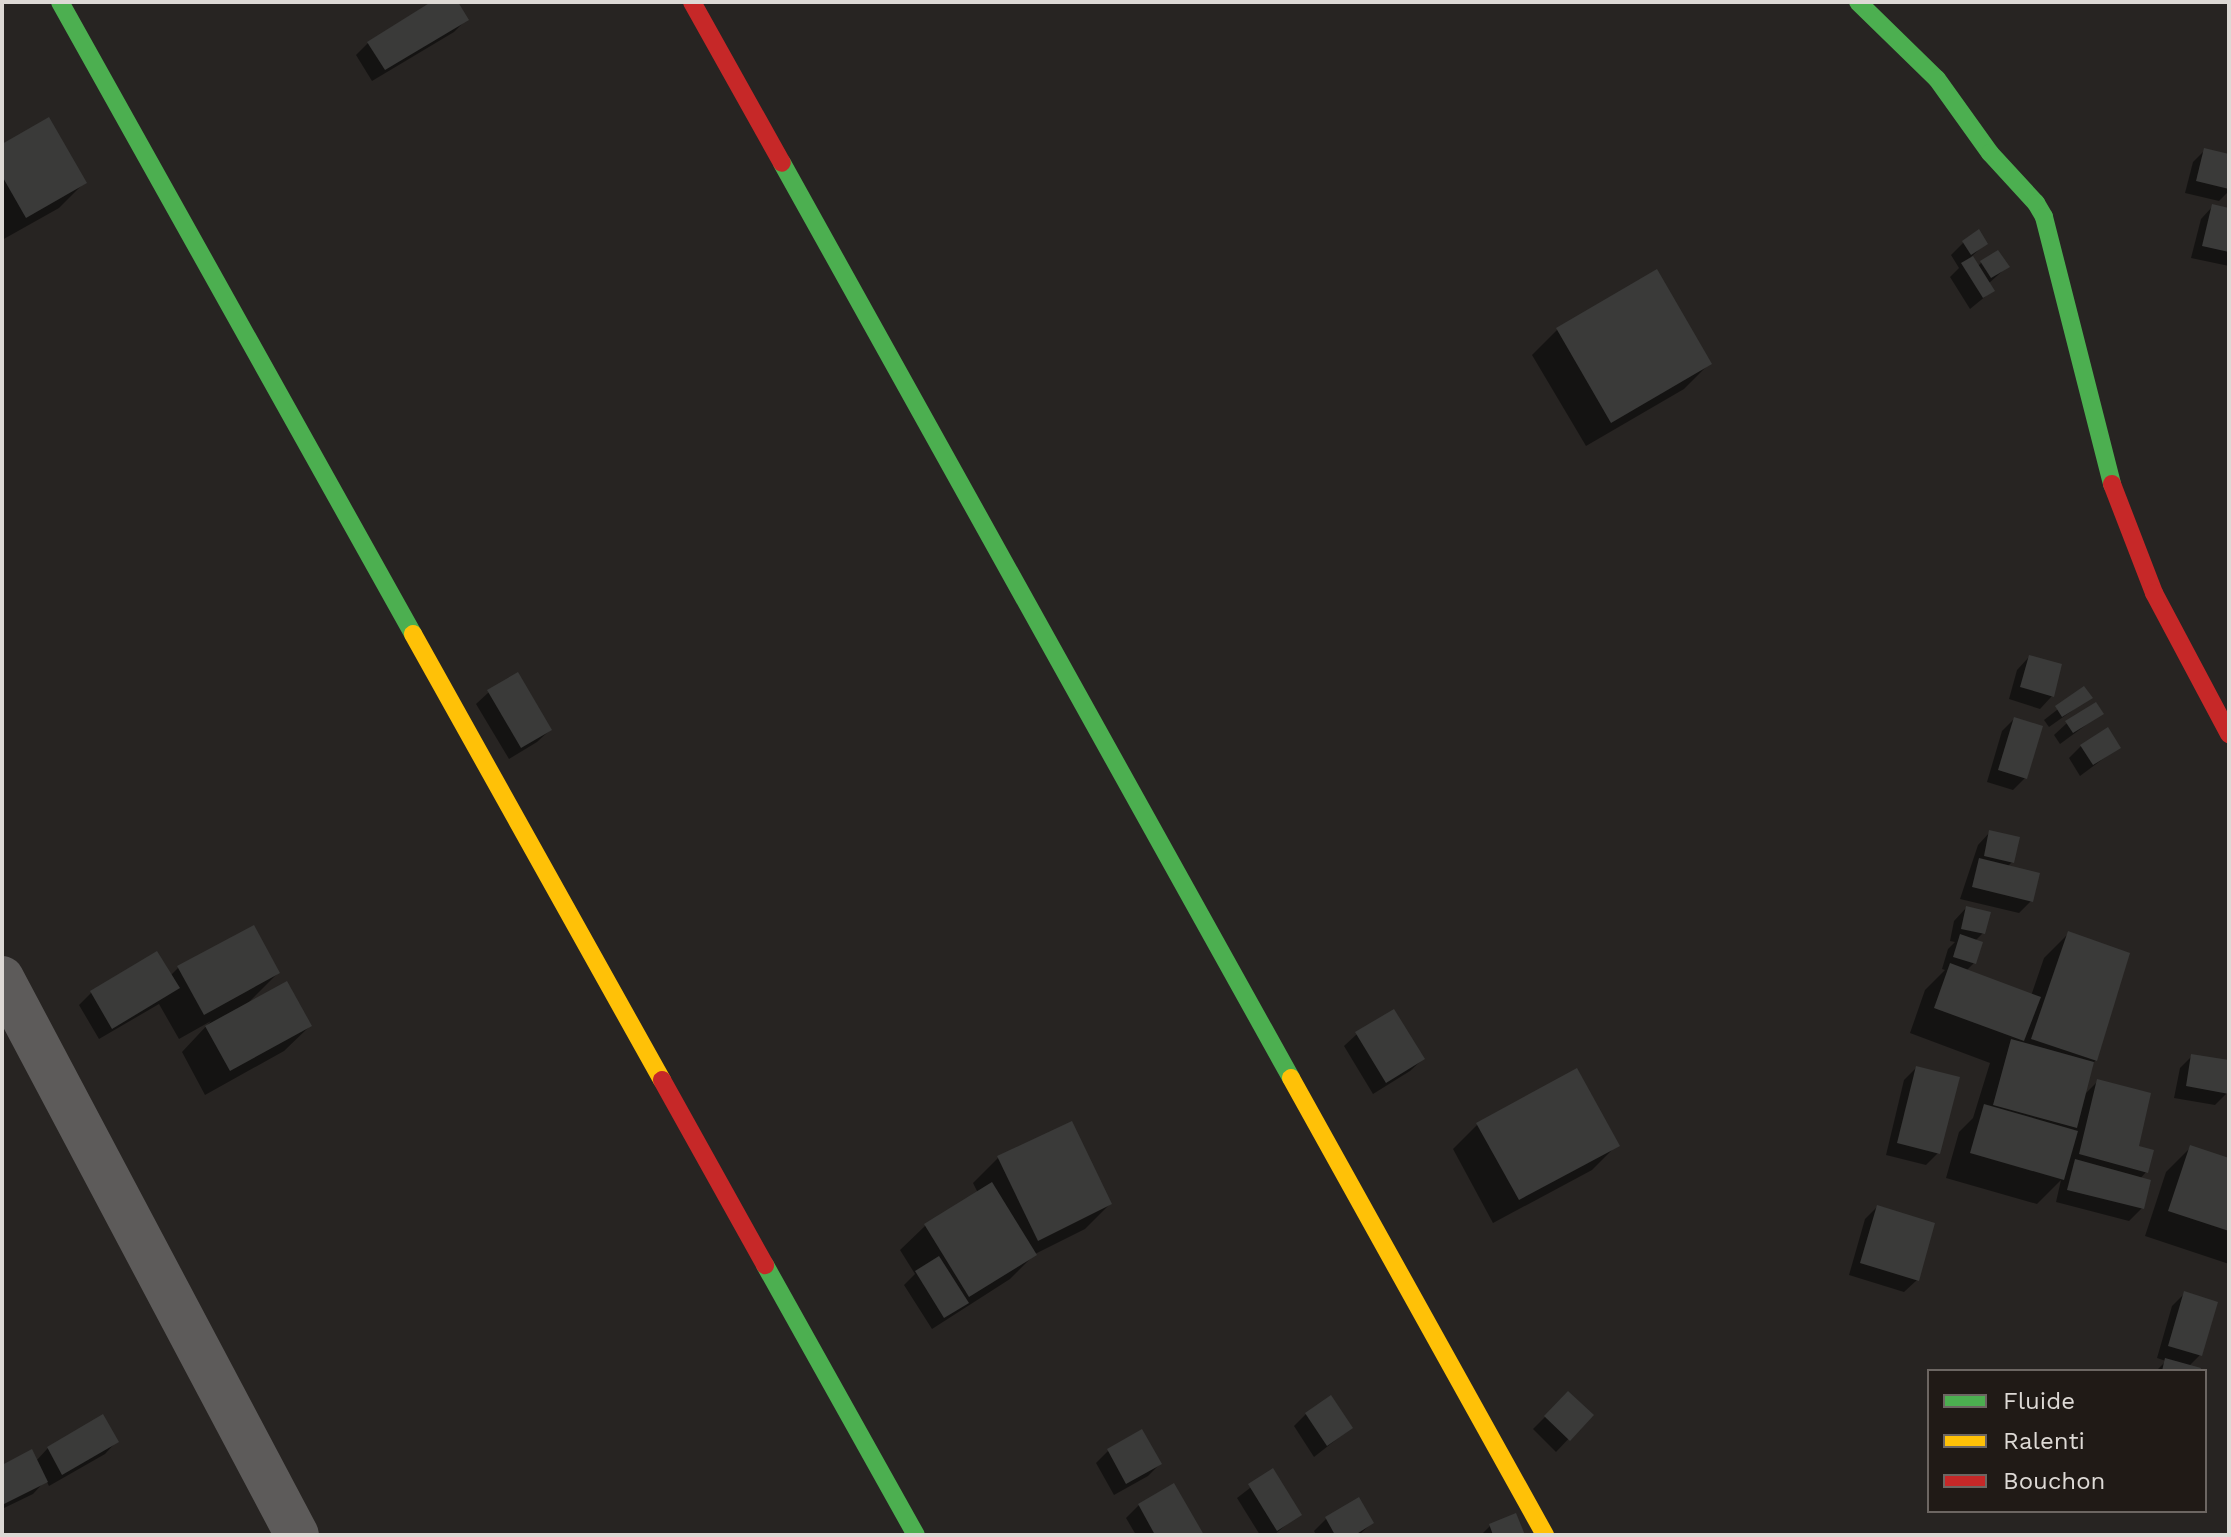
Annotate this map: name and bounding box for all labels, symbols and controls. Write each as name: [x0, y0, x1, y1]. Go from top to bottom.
legend: [1927, 1369, 2207, 1513]
text: Fluide: [2003, 1387, 2075, 1415]
text: Ralenti: [2003, 1427, 2085, 1455]
text: Bouchon: [2003, 1467, 2105, 1495]

